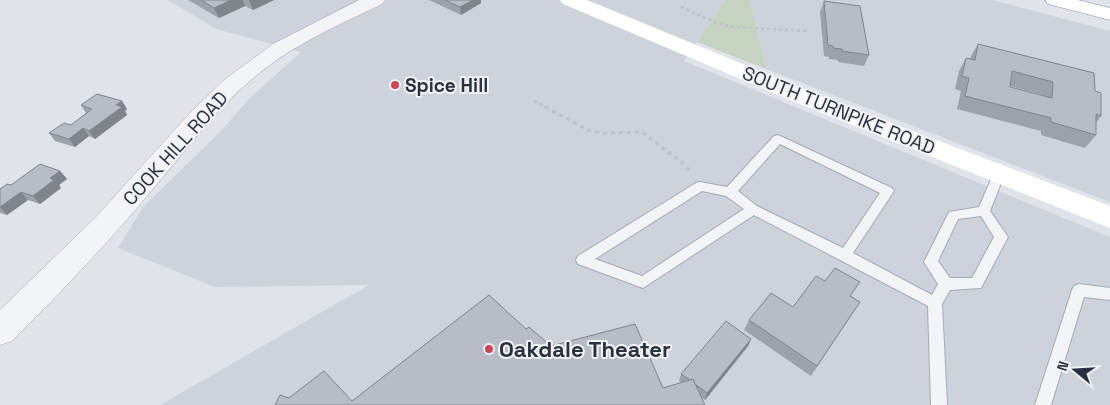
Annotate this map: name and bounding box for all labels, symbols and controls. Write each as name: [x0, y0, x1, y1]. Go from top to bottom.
street label: SOUTH TURNPIKE ROAD: [739, 60, 939, 161]
place label: Spice Hill: [405, 73, 488, 98]
marker: Spice Hill: [389, 79, 401, 91]
street label: COOK HILL ROAD: [117, 86, 233, 211]
place label: Oakdale Theater: [499, 335, 671, 363]
marker: Oakdale Theater: [483, 343, 495, 355]
north arrow: [1050, 345, 1100, 395]
text: N: [1053, 359, 1073, 373]

